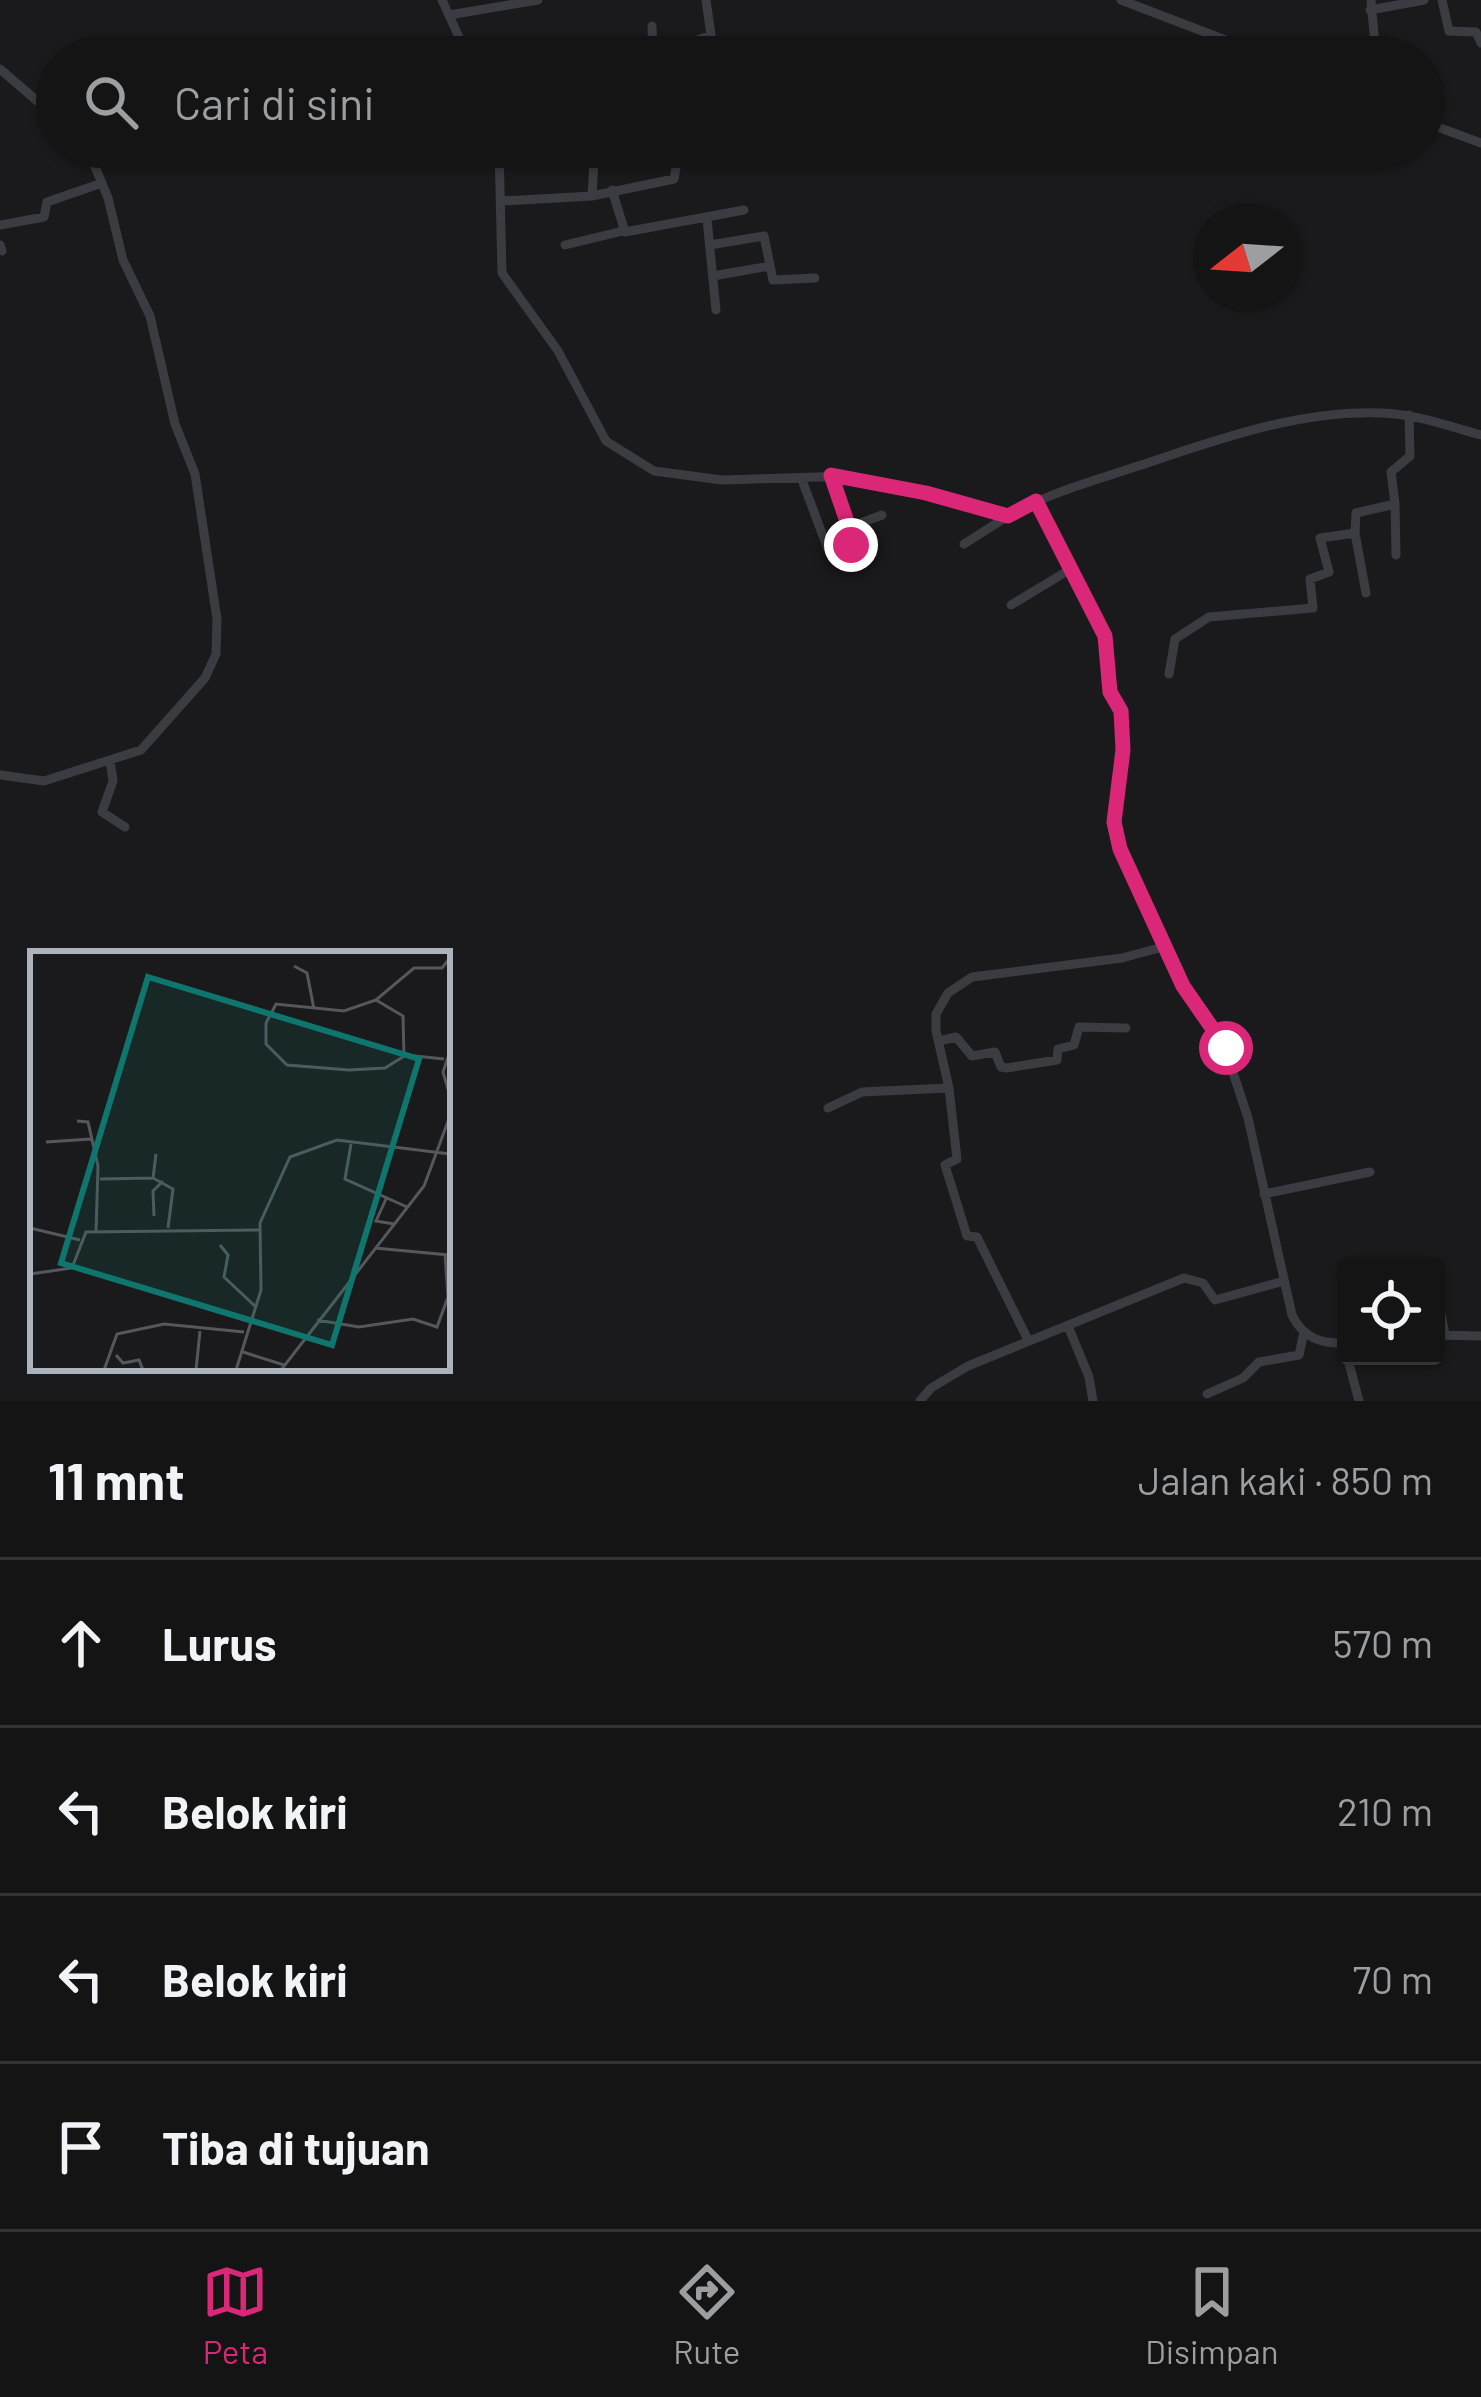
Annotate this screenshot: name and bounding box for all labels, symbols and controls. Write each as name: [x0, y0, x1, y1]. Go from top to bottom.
search box: [36, 36, 1445, 168]
icon: search: [78, 69, 144, 135]
text: Cari di sini: [174, 75, 375, 129]
north arrow: [1193, 204, 1301, 312]
route end: [824, 518, 878, 572]
inset map: [30, 951, 450, 1371]
route start: [1199, 1021, 1253, 1075]
map controls: [1337, 1257, 1445, 1365]
button: locate: [1337, 1257, 1445, 1365]
text: 11 mnt: [48, 1449, 185, 1510]
text: Jalan kaki · 850 m: [1138, 1456, 1433, 1503]
icon: ahead: [48, 1610, 114, 1676]
text: Lurus: [162, 1616, 277, 1670]
text: 570 m: [1332, 1619, 1433, 1666]
icon: left: [48, 1778, 114, 1844]
text: Belok kiri: [162, 1784, 348, 1838]
text: 210 m: [1337, 1787, 1433, 1834]
icon: left: [48, 1946, 114, 2012]
text: Belok kiri: [162, 1952, 348, 2006]
text: 70 m: [1352, 1955, 1433, 2002]
icon: arrive: [48, 2114, 114, 2180]
text: Tiba di tujuan: [162, 2120, 430, 2174]
tab: Peta: [202, 2259, 268, 2371]
tab: Rute: [673, 2259, 740, 2371]
tab: Disimpan: [1145, 2259, 1279, 2371]

